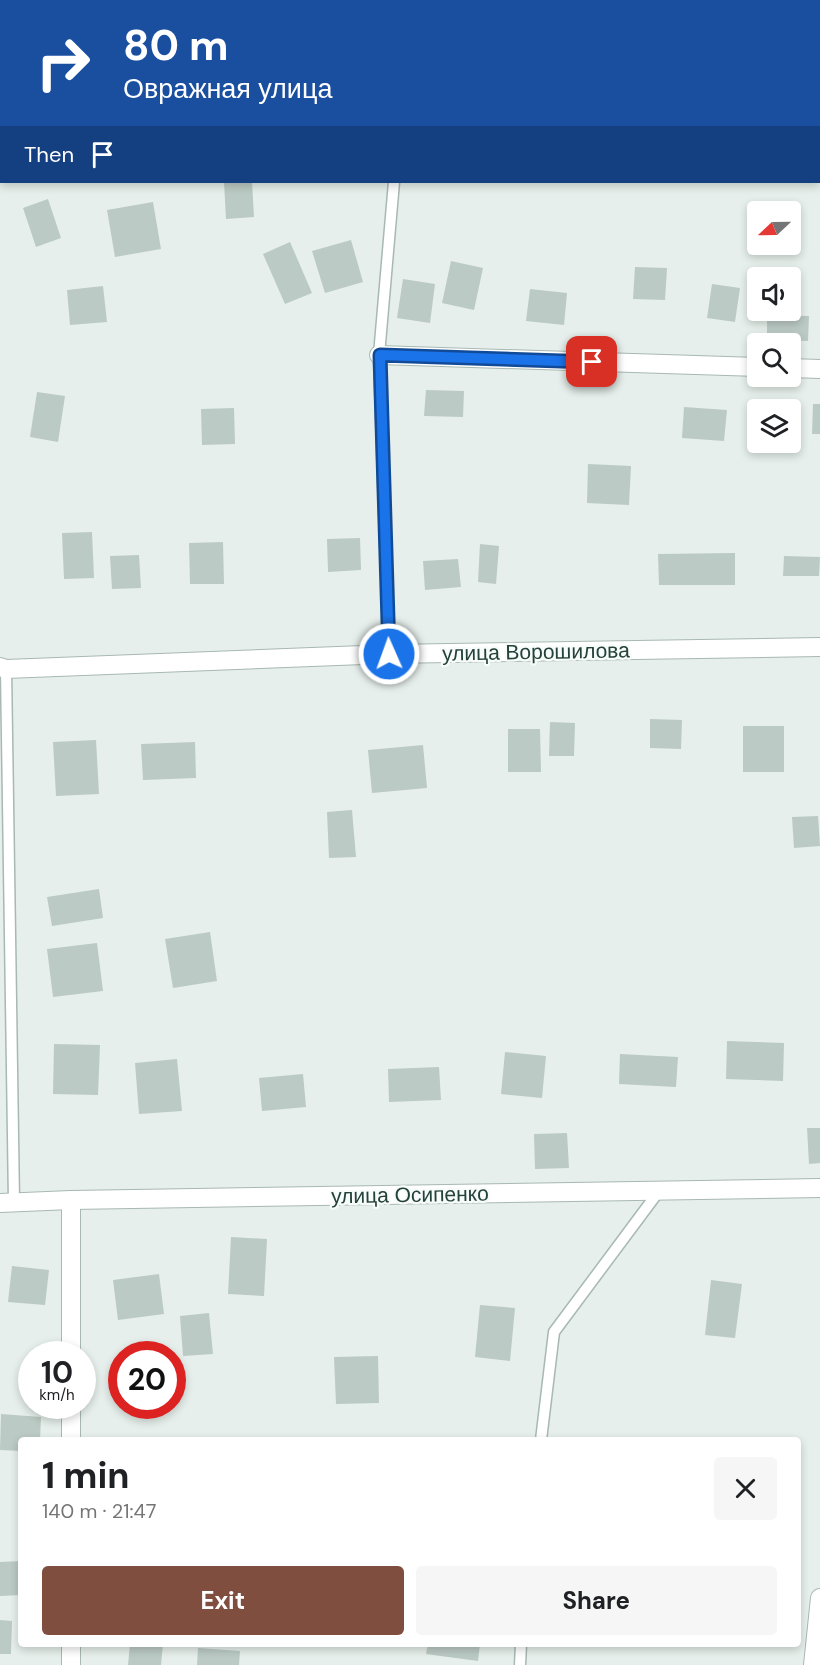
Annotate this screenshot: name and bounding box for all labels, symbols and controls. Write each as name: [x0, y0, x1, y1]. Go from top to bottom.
text: 80 m: [123, 18, 229, 73]
icon: right: [24, 24, 102, 102]
text: Овражная улица: [123, 71, 332, 106]
icon: arrive: [86, 138, 119, 171]
text: Then: [24, 140, 74, 169]
north arrow: [747, 201, 801, 255]
map controls: [747, 201, 801, 453]
button: sound: [747, 267, 801, 321]
button: search: [747, 333, 801, 387]
pin: [566, 336, 617, 387]
icon: arrive: [575, 345, 608, 378]
button: layers: [747, 399, 801, 453]
position arrow: [357, 622, 421, 686]
street label: улица Ворошилова: [442, 636, 630, 668]
street label: улица Осипенко: [331, 1180, 489, 1210]
speed limit sign: 20: [108, 1341, 186, 1419]
text: 10: [41, 1353, 73, 1392]
text: km/h: [39, 1385, 75, 1405]
text: 1 min: [42, 1452, 130, 1499]
button: close: [714, 1457, 777, 1520]
text: 140 m · 21:47: [42, 1498, 156, 1524]
button: Exit: [42, 1566, 404, 1635]
button: Share: [416, 1566, 777, 1635]

